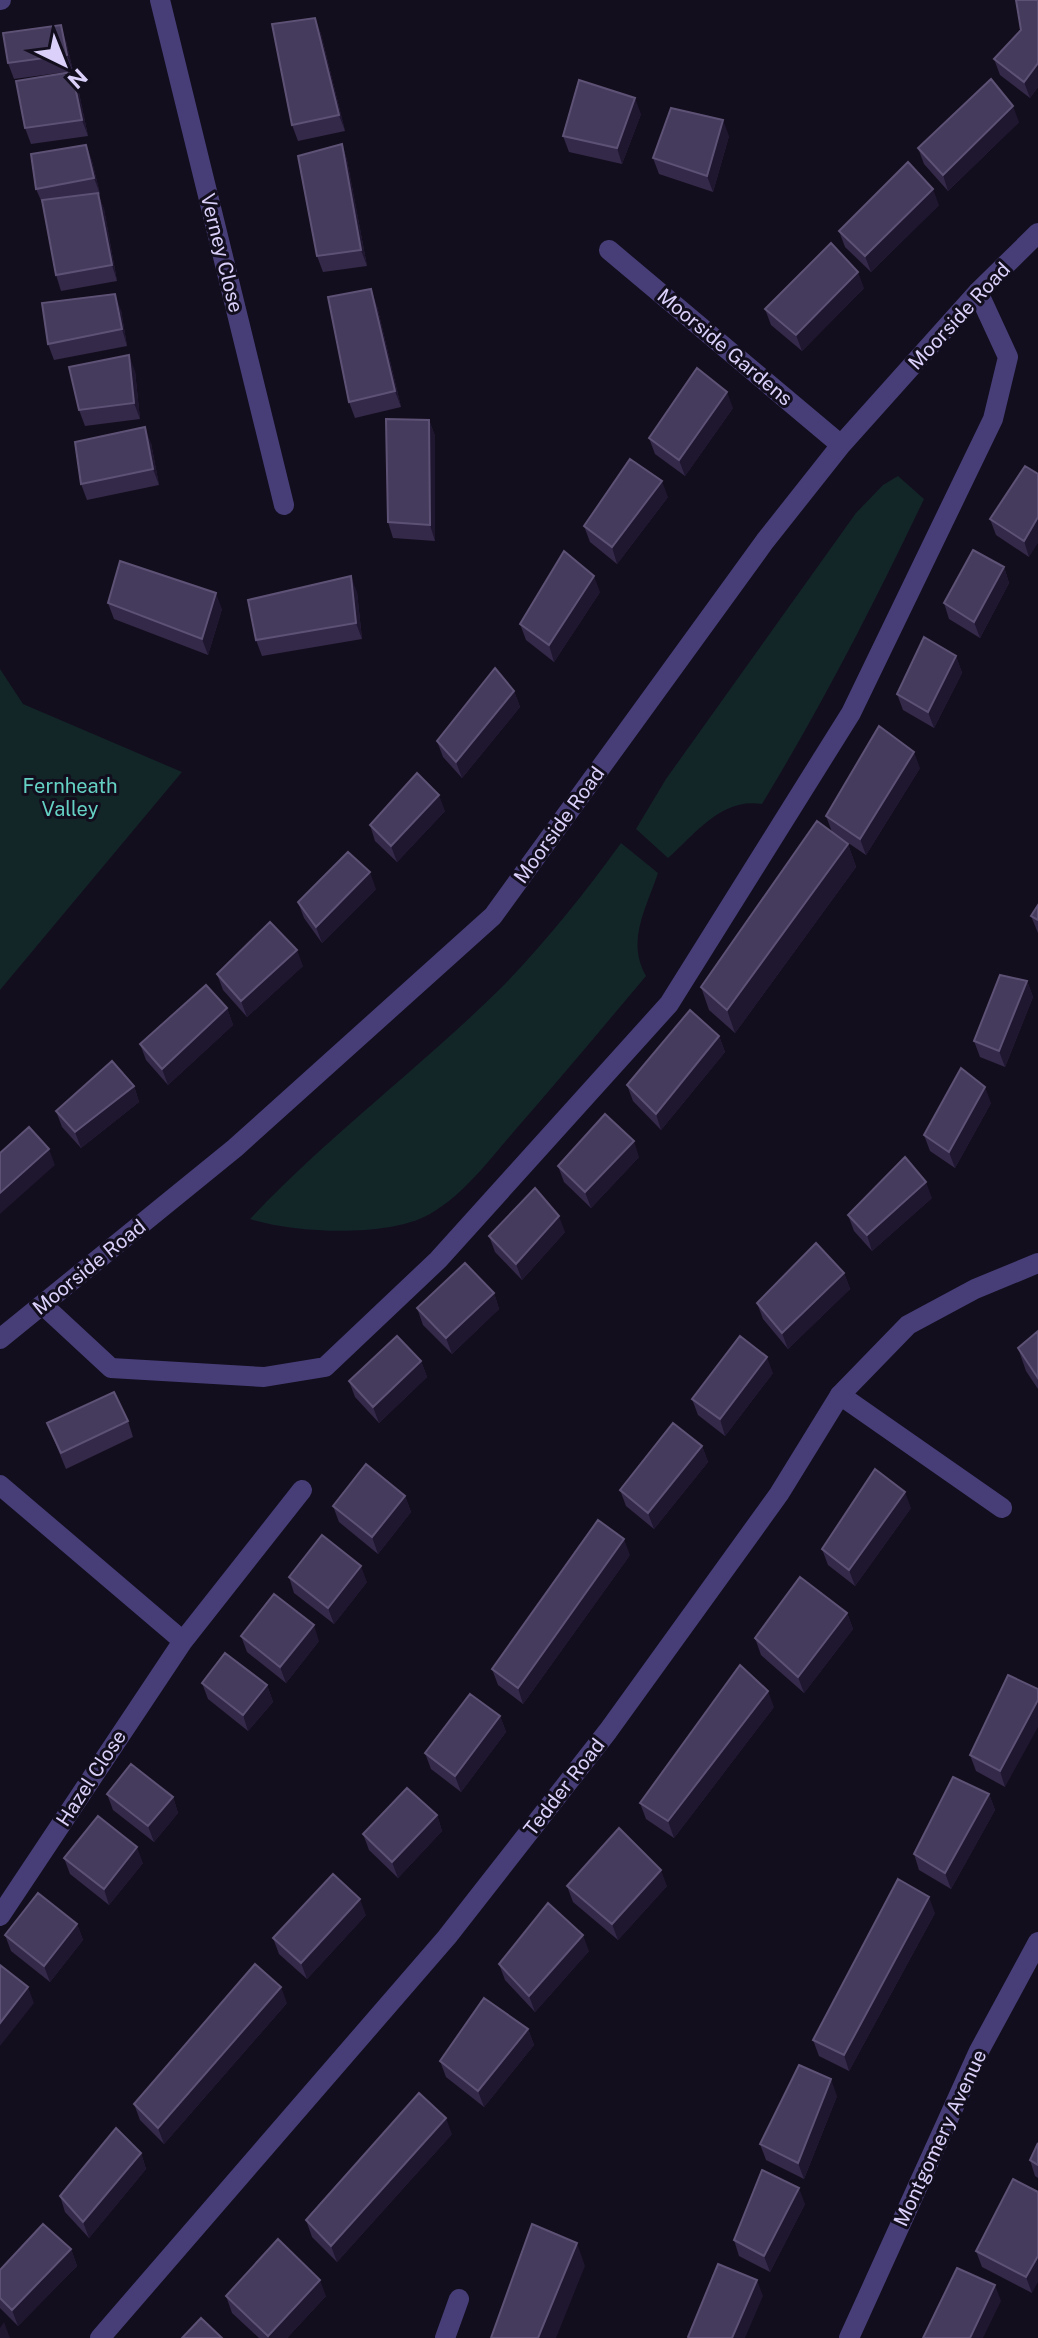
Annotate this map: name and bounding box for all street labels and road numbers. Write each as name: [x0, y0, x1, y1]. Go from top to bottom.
street label: Verney Close: [196, 191, 248, 315]
street label: Moorside Road: [903, 257, 1015, 375]
street label: Moorside Gardens: [652, 283, 798, 411]
street label: Moorside Road: [509, 762, 609, 888]
street label: Moorside Road: [28, 1214, 150, 1320]
street label: Hazel Close: [51, 1725, 131, 1831]
street label: Tedder Road: [519, 1733, 609, 1841]
street label: Montgomery Avenue: [888, 2046, 992, 2230]

